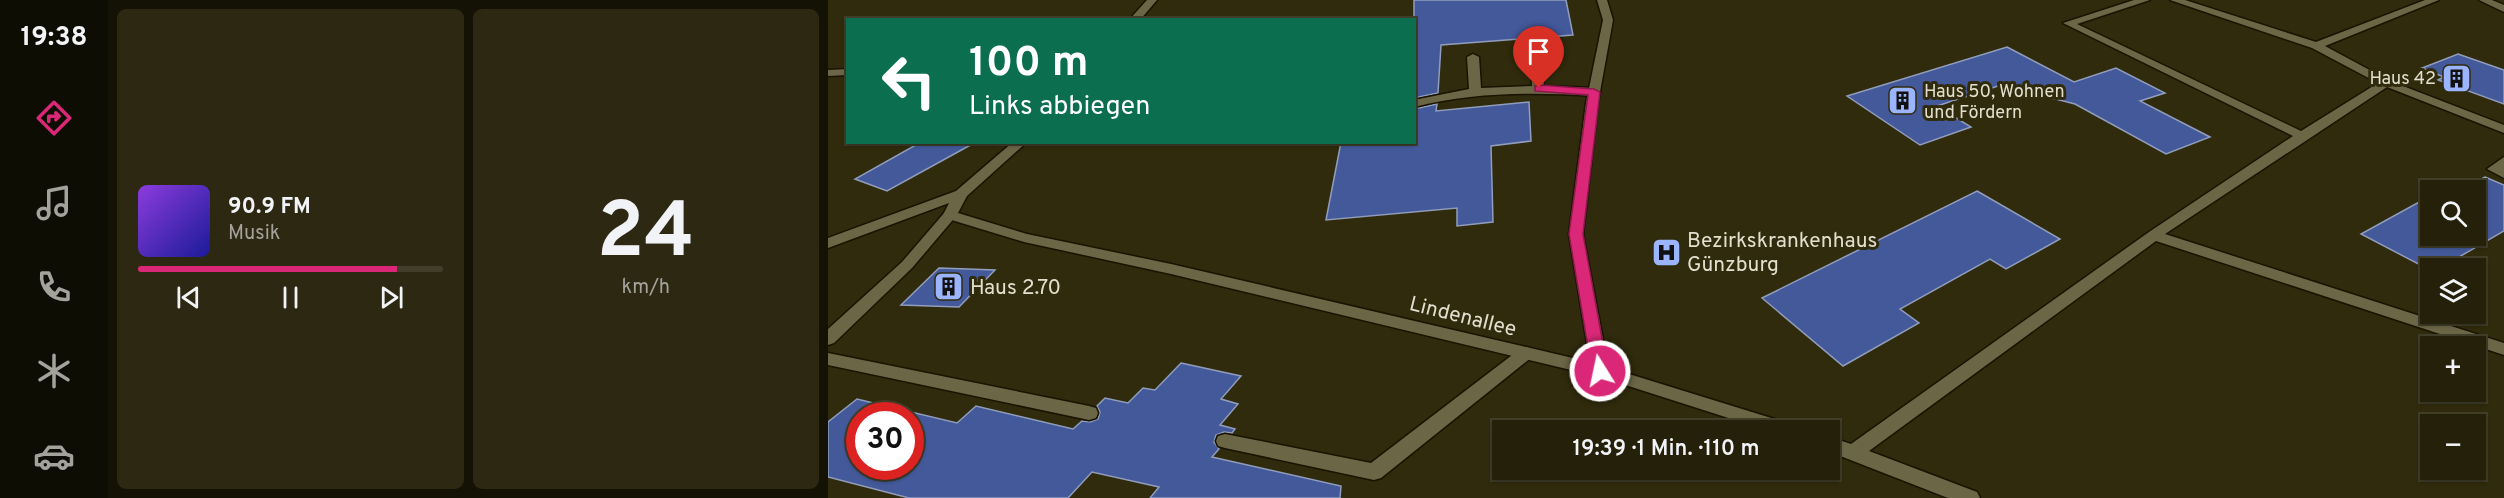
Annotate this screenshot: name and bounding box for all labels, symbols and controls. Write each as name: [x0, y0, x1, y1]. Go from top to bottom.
text: 19:38: [20, 21, 88, 55]
pin: [1513, 26, 1564, 88]
icon: arrive: [1522, 35, 1555, 68]
text: 100 m: [969, 38, 1088, 91]
icon: left: [870, 42, 948, 120]
building icon: Haus 42: [2441, 62, 2473, 94]
place label: Haus 42: [2369, 68, 2436, 91]
place label: Haus 50, Wohnen und Fördern: [1924, 81, 2065, 125]
building icon: Haus 50, Wohnen und Fördern: [1887, 85, 1919, 117]
text: Links abbiegen: [969, 90, 1150, 124]
icon: directions: [33, 97, 75, 139]
map controls: [2420, 180, 2486, 480]
button: search: [2420, 180, 2486, 246]
icon: music: [33, 182, 75, 224]
text: 24: [597, 186, 695, 285]
text: 90.9 FM: [228, 194, 311, 221]
text: Musik: [228, 221, 280, 247]
place label: Bezirkskrankenhaus Günzburg: [1687, 228, 1877, 279]
hospital icon: Bezirkskrankenhaus Günzburg: [1650, 236, 1682, 268]
button: layers: [2420, 258, 2486, 324]
icon: phone: [33, 266, 75, 308]
building icon: Haus 2.70: [933, 271, 965, 303]
text: km/h: [621, 275, 670, 301]
place label: Haus 2.70: [970, 275, 1061, 302]
icon: previous: [172, 281, 205, 314]
icon: pause: [274, 281, 307, 314]
icon: next: [375, 281, 408, 314]
street label: Lindenallee: [1406, 291, 1519, 344]
button: +: [2420, 336, 2486, 402]
position arrow: [1568, 339, 1632, 403]
icon: climate: [33, 350, 75, 392]
speed limit sign: 30: [846, 402, 924, 480]
button: −: [2420, 414, 2486, 480]
icon: car: [33, 435, 75, 477]
text: 19:39 · 1 Min. · 110 m: [1572, 436, 1760, 463]

